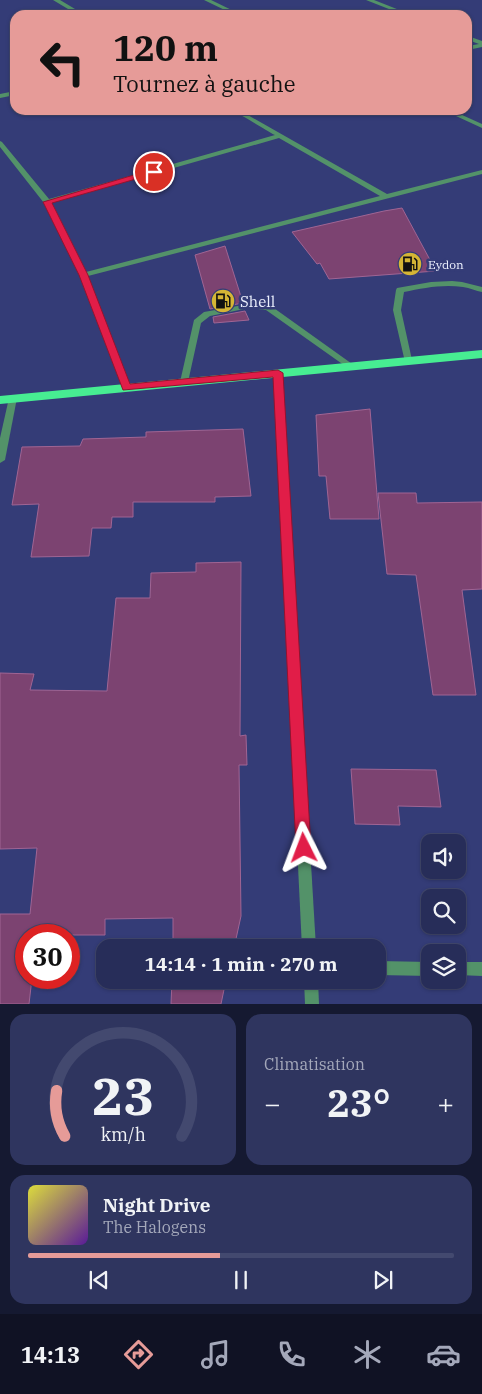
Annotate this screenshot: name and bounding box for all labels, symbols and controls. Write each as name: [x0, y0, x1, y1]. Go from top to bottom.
text: 120 m: [113, 25, 218, 71]
icon: left: [30, 30, 95, 95]
text: Tournez à gauche: [113, 69, 296, 98]
pin: [133, 151, 175, 193]
icon: arrive: [140, 158, 168, 186]
fuel station icon: Eydon: [397, 251, 423, 277]
place label: Eydon: [428, 257, 464, 272]
fuel station icon: Shell: [210, 288, 236, 314]
place label: Shell: [240, 292, 275, 311]
position arrow: [277, 821, 329, 873]
map controls: [421, 834, 466, 989]
button: sound: [421, 834, 466, 879]
button: search: [421, 889, 466, 934]
speed limit sign: 30: [15, 924, 80, 989]
button: layers: [421, 944, 466, 989]
text: 14:14 · 1 min · 270 m: [145, 952, 337, 976]
text: Climatisation: [264, 1054, 365, 1074]
text: 23: [92, 1062, 154, 1129]
text: 23°: [327, 1078, 391, 1127]
text: −: [264, 1085, 281, 1122]
text: +: [437, 1085, 454, 1122]
text: km/h: [100, 1123, 146, 1146]
text: Night Drive: [103, 1193, 211, 1217]
text: The Halogens: [103, 1217, 206, 1237]
icon: previous: [85, 1266, 113, 1294]
icon: pause: [227, 1266, 255, 1294]
icon: next: [369, 1266, 397, 1294]
icon: directions: [121, 1337, 156, 1372]
icon: music: [198, 1337, 233, 1372]
icon: phone: [274, 1337, 309, 1372]
icon: climate: [350, 1337, 385, 1372]
icon: car: [426, 1337, 461, 1372]
text: 14:13: [21, 1340, 80, 1369]

